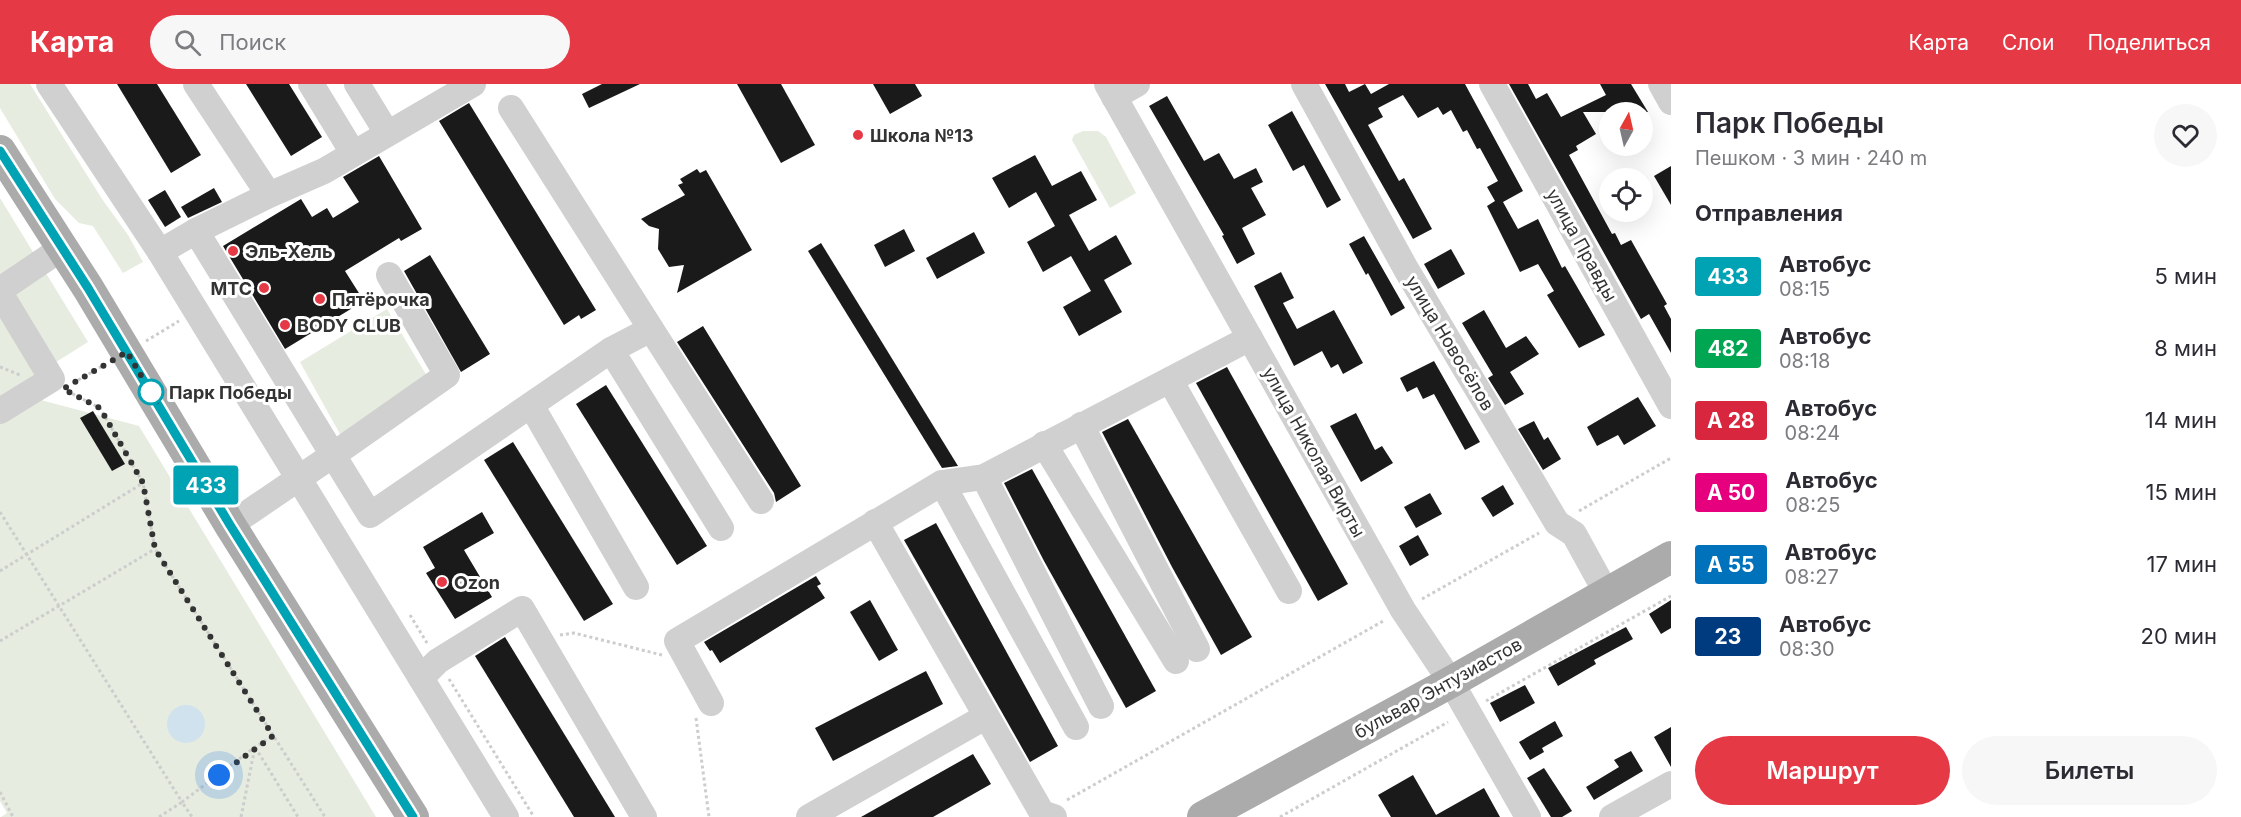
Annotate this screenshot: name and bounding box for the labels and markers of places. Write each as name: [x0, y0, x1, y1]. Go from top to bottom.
place label: Школа №13: [870, 125, 974, 146]
marker: Школа №13: [851, 128, 865, 142]
place label: Эль-Хель: [245, 241, 333, 262]
marker: Эль-Хель: [226, 244, 240, 258]
place label: МТС: [210, 278, 252, 299]
marker: МТС: [257, 281, 271, 295]
place label: Пятёрочка: [332, 289, 430, 310]
marker: Пятёрочка: [313, 292, 327, 306]
place label: BODY CLUB: [297, 315, 401, 336]
marker: BODY CLUB: [278, 318, 292, 332]
marker: Парк Победы: [138, 379, 164, 405]
place label: Парк Победы: [169, 382, 292, 403]
place label: Ozon: [454, 572, 500, 593]
marker: Ozon: [435, 575, 449, 589]

